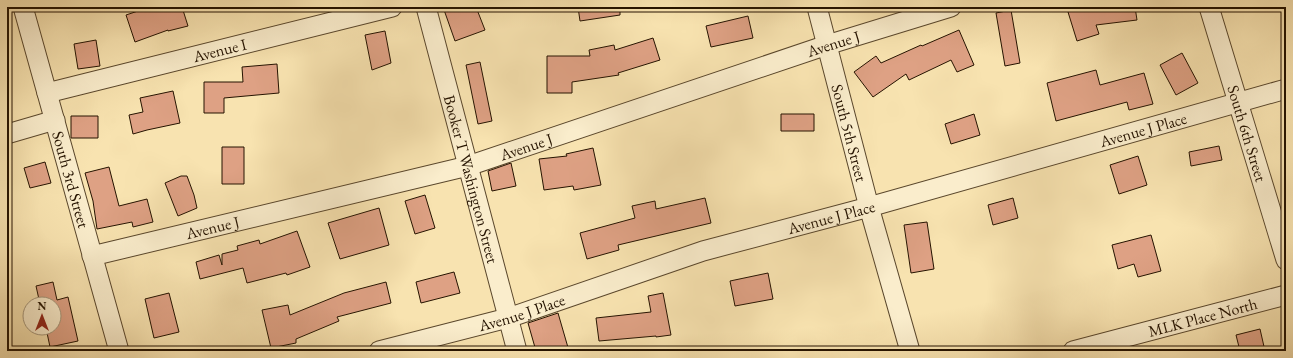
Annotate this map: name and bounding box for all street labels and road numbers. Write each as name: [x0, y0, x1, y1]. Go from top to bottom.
street label: Avenue J: [803, 25, 862, 62]
street label: Avenue I: [190, 33, 249, 67]
street label: South 5th Street: [827, 82, 872, 184]
street label: South 6th Street: [1223, 83, 1272, 184]
street label: Booker T Washington Street: [439, 93, 504, 266]
street label: Avenue J Place: [1096, 107, 1189, 152]
street label: South 3rd Street: [48, 128, 95, 230]
street label: Avenue J: [496, 128, 555, 165]
street label: Avenue J Place: [784, 195, 877, 239]
street label: Avenue J: [183, 211, 242, 244]
street label: Avenue J Place: [476, 289, 568, 336]
street label: MLK Place North: [1146, 293, 1259, 341]

